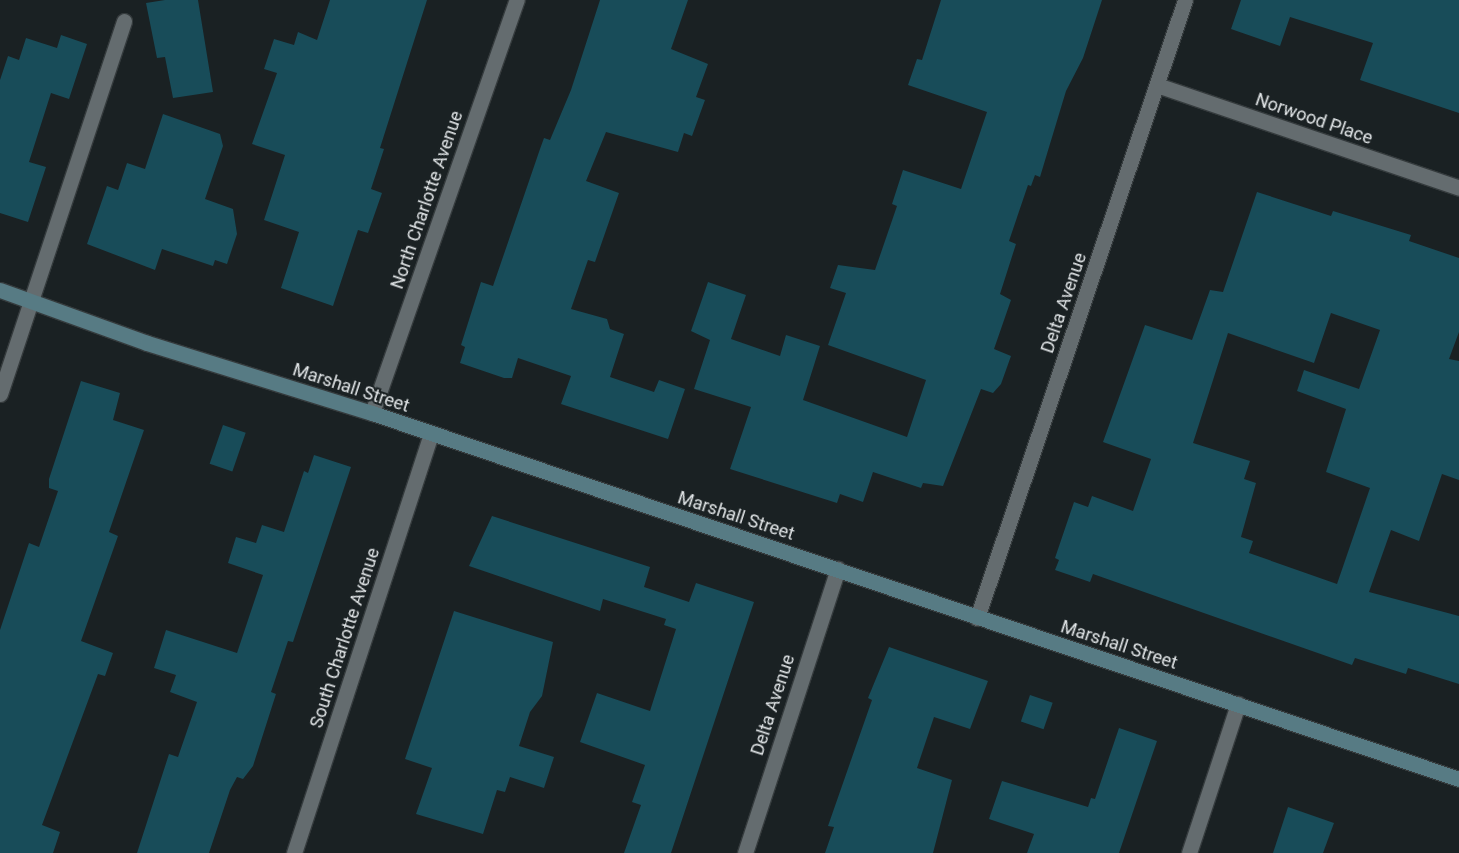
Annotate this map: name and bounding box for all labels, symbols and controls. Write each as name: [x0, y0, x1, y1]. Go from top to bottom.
street label: Norwood Place: [1253, 89, 1375, 149]
street label: North Charlotte Avenue: [386, 108, 468, 292]
street label: Delta Avenue: [1037, 250, 1091, 356]
street label: Marshall Street: [290, 359, 412, 417]
street label: Marshall Street: [675, 487, 797, 545]
street label: South Charlotte Avenue: [306, 545, 384, 731]
street label: Marshall Street: [1058, 616, 1180, 674]
street label: Delta Avenue: [747, 652, 799, 758]

